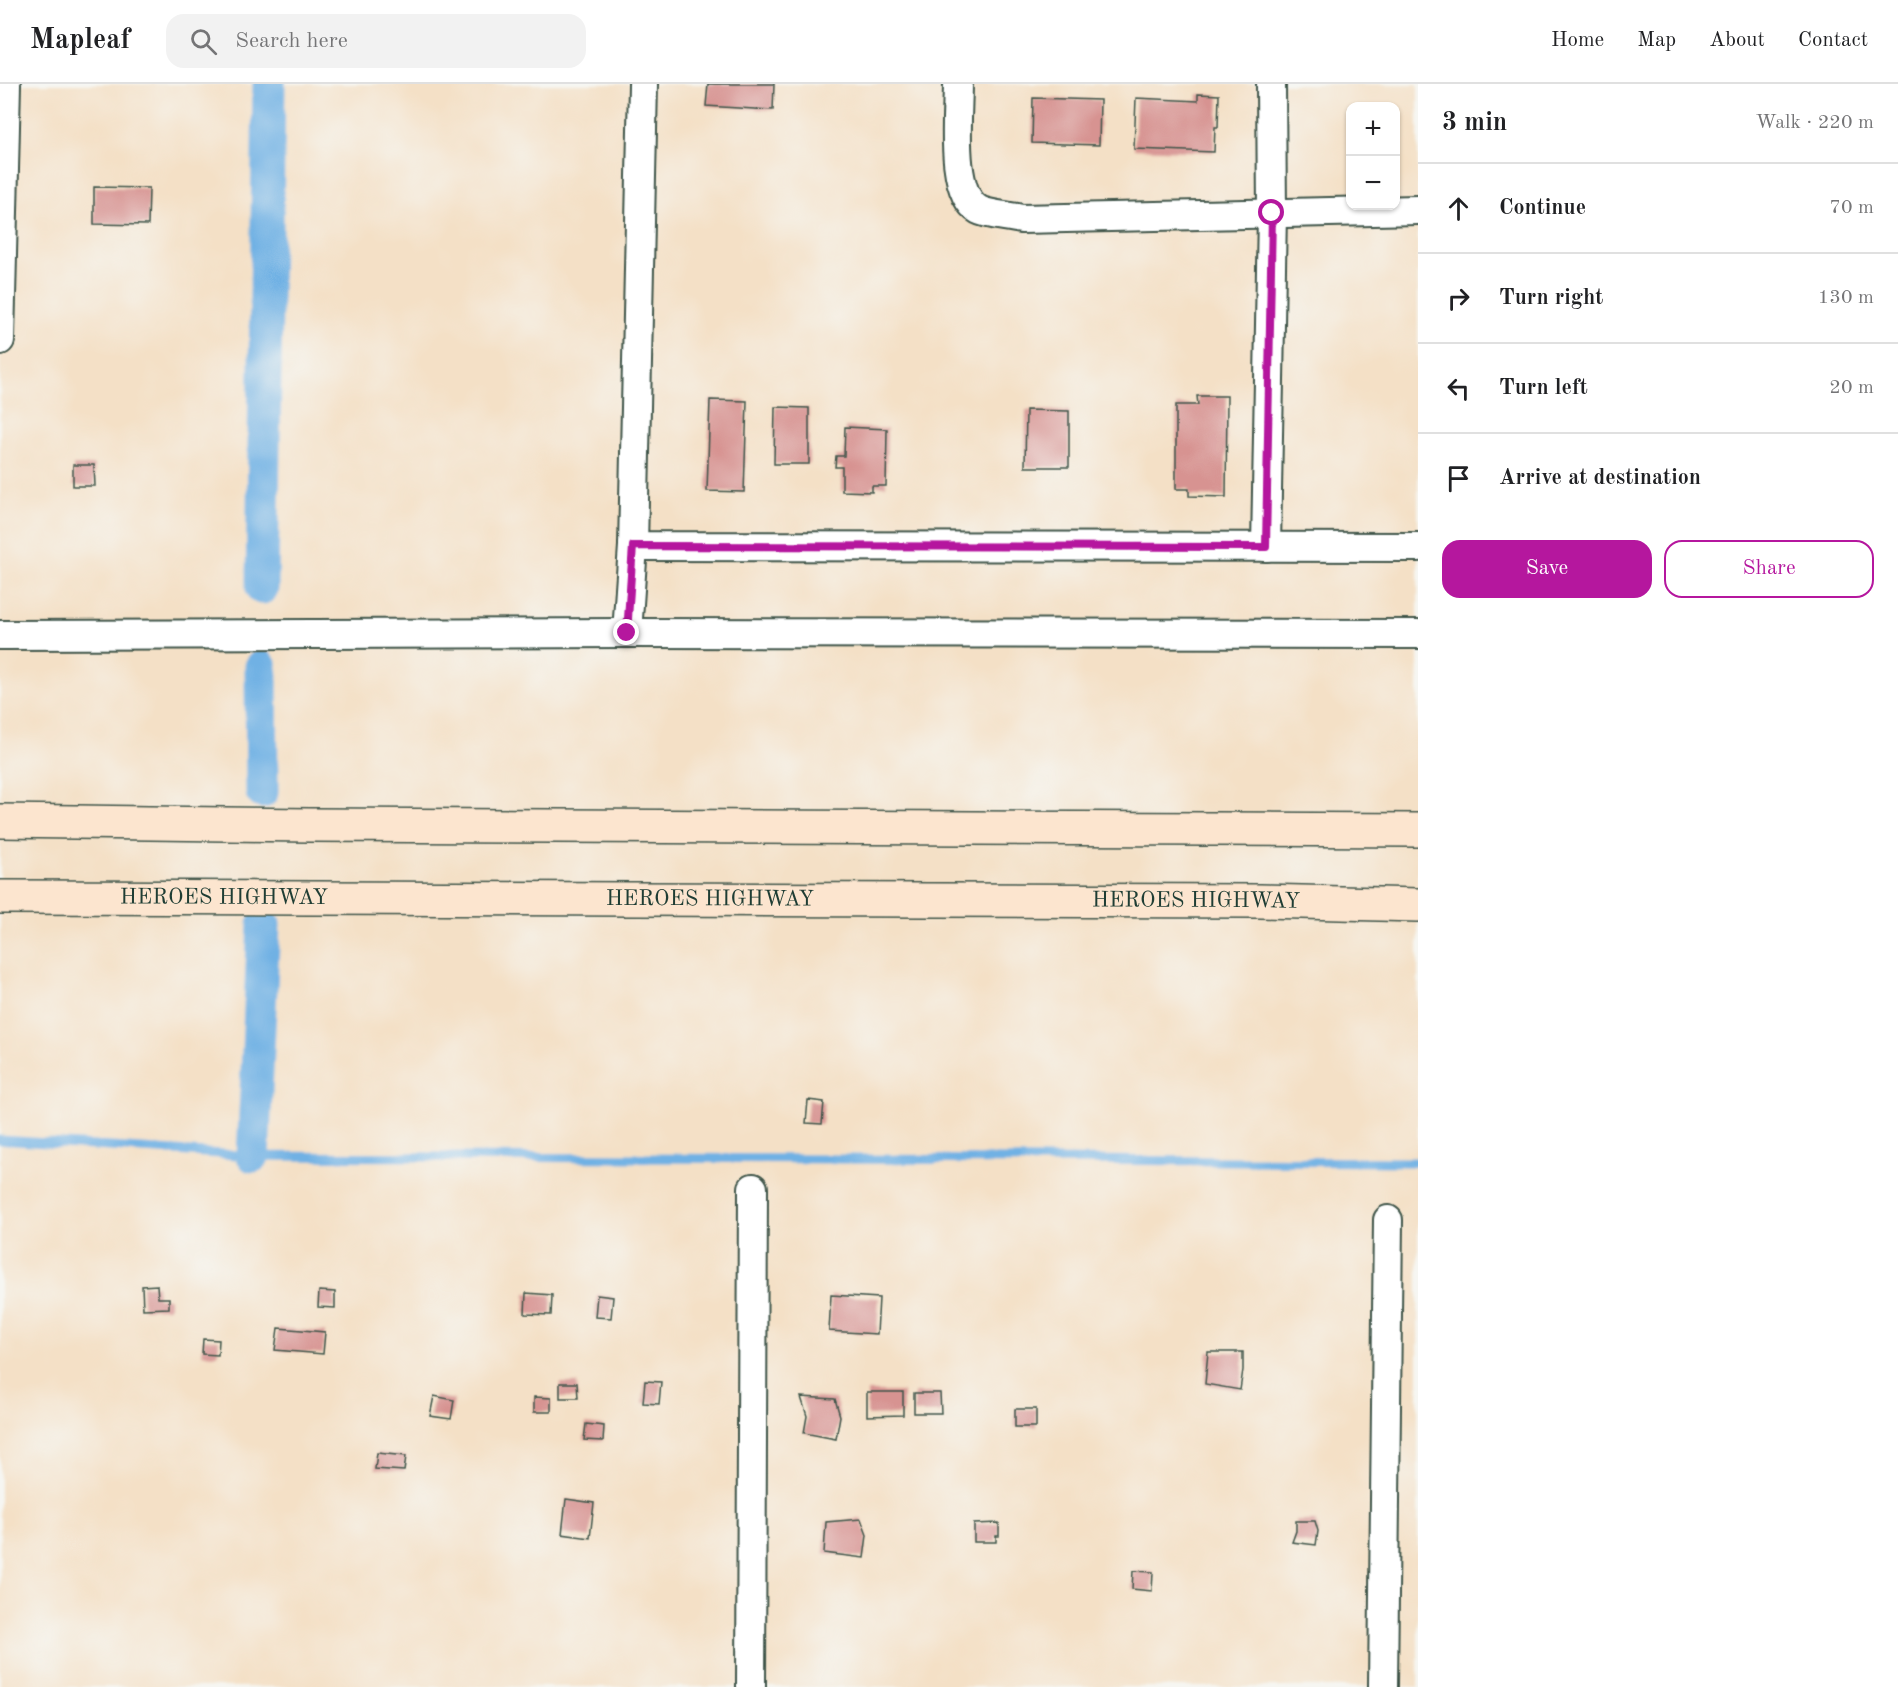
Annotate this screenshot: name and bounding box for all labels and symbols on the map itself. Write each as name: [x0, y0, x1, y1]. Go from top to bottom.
route start: [1258, 199, 1284, 225]
route end: [613, 619, 639, 645]
street label: HEROES HIGHWAY: [120, 886, 328, 909]
street label: HEROES HIGHWAY: [606, 888, 814, 911]
street label: HEROES HIGHWAY: [1092, 889, 1300, 913]

